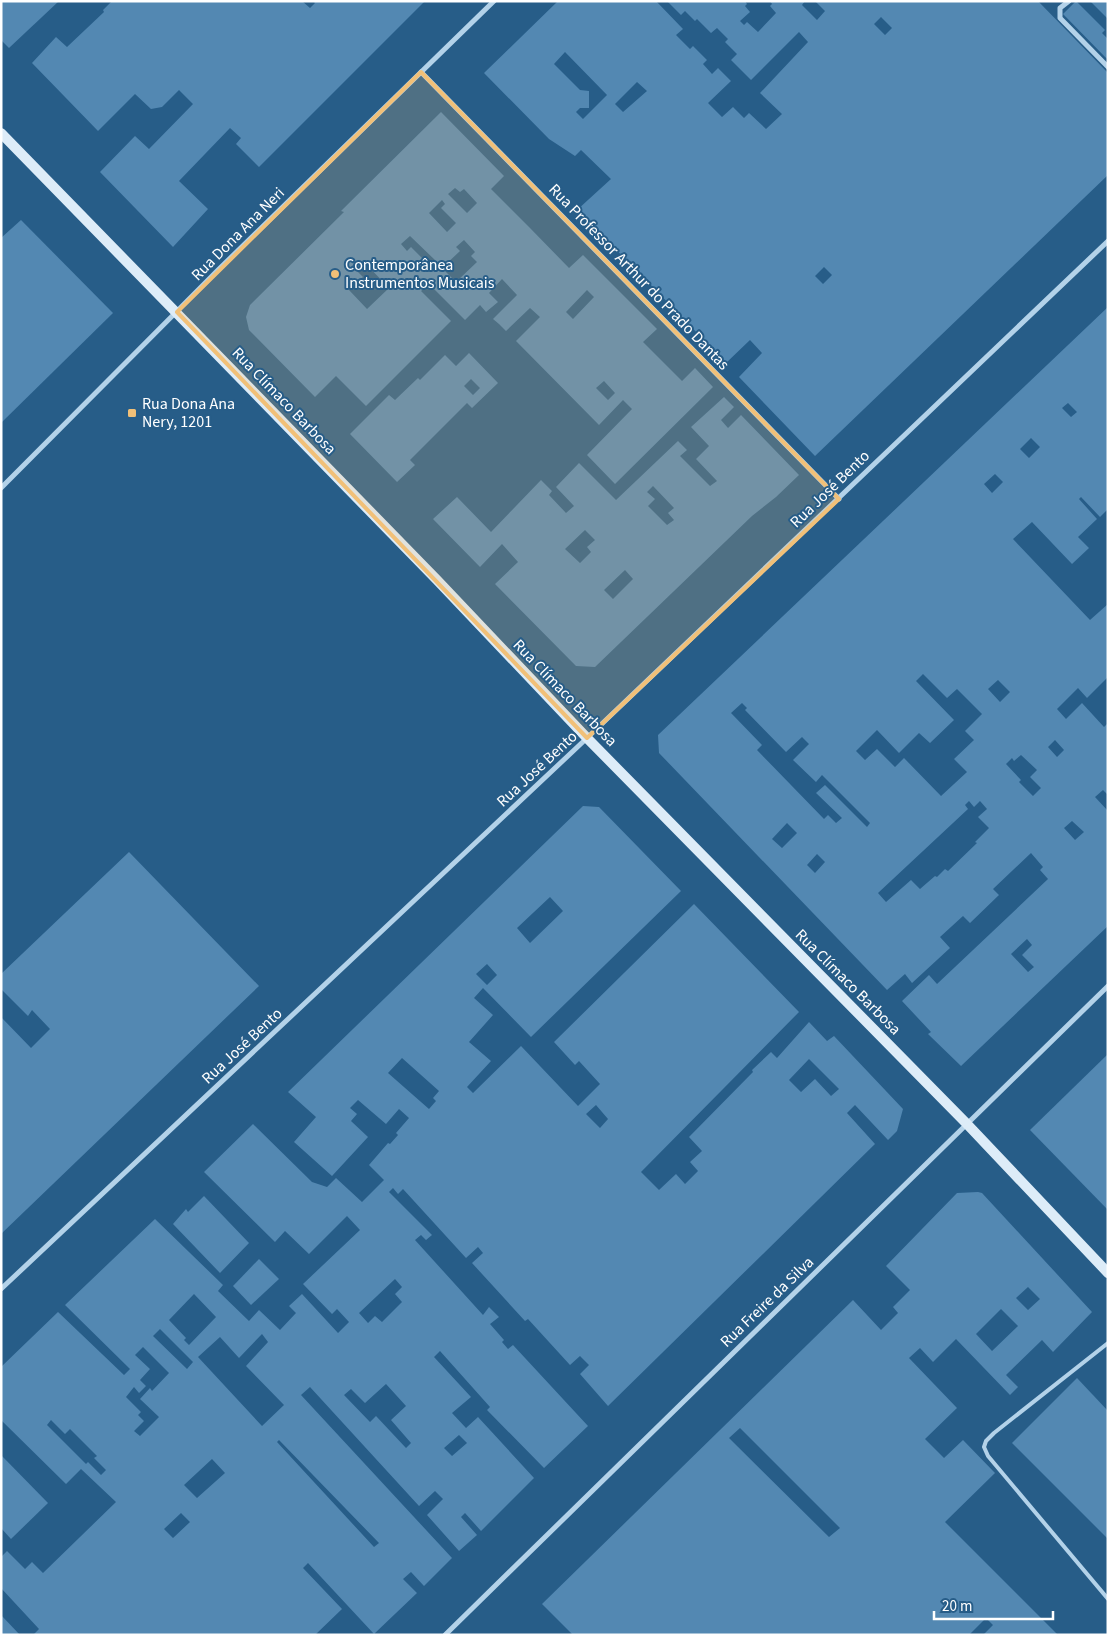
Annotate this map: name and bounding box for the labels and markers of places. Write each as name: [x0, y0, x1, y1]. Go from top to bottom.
place label: Contemporânea Instrumentos Musicais: [345, 254, 495, 294]
marker: Contemporânea Instrumentos Musicais: [329, 268, 341, 280]
place label: Rua Dona Ana Nery, 1201: [142, 393, 235, 433]
marker: Rua Dona Ana Nery, 1201: [126, 407, 138, 419]

